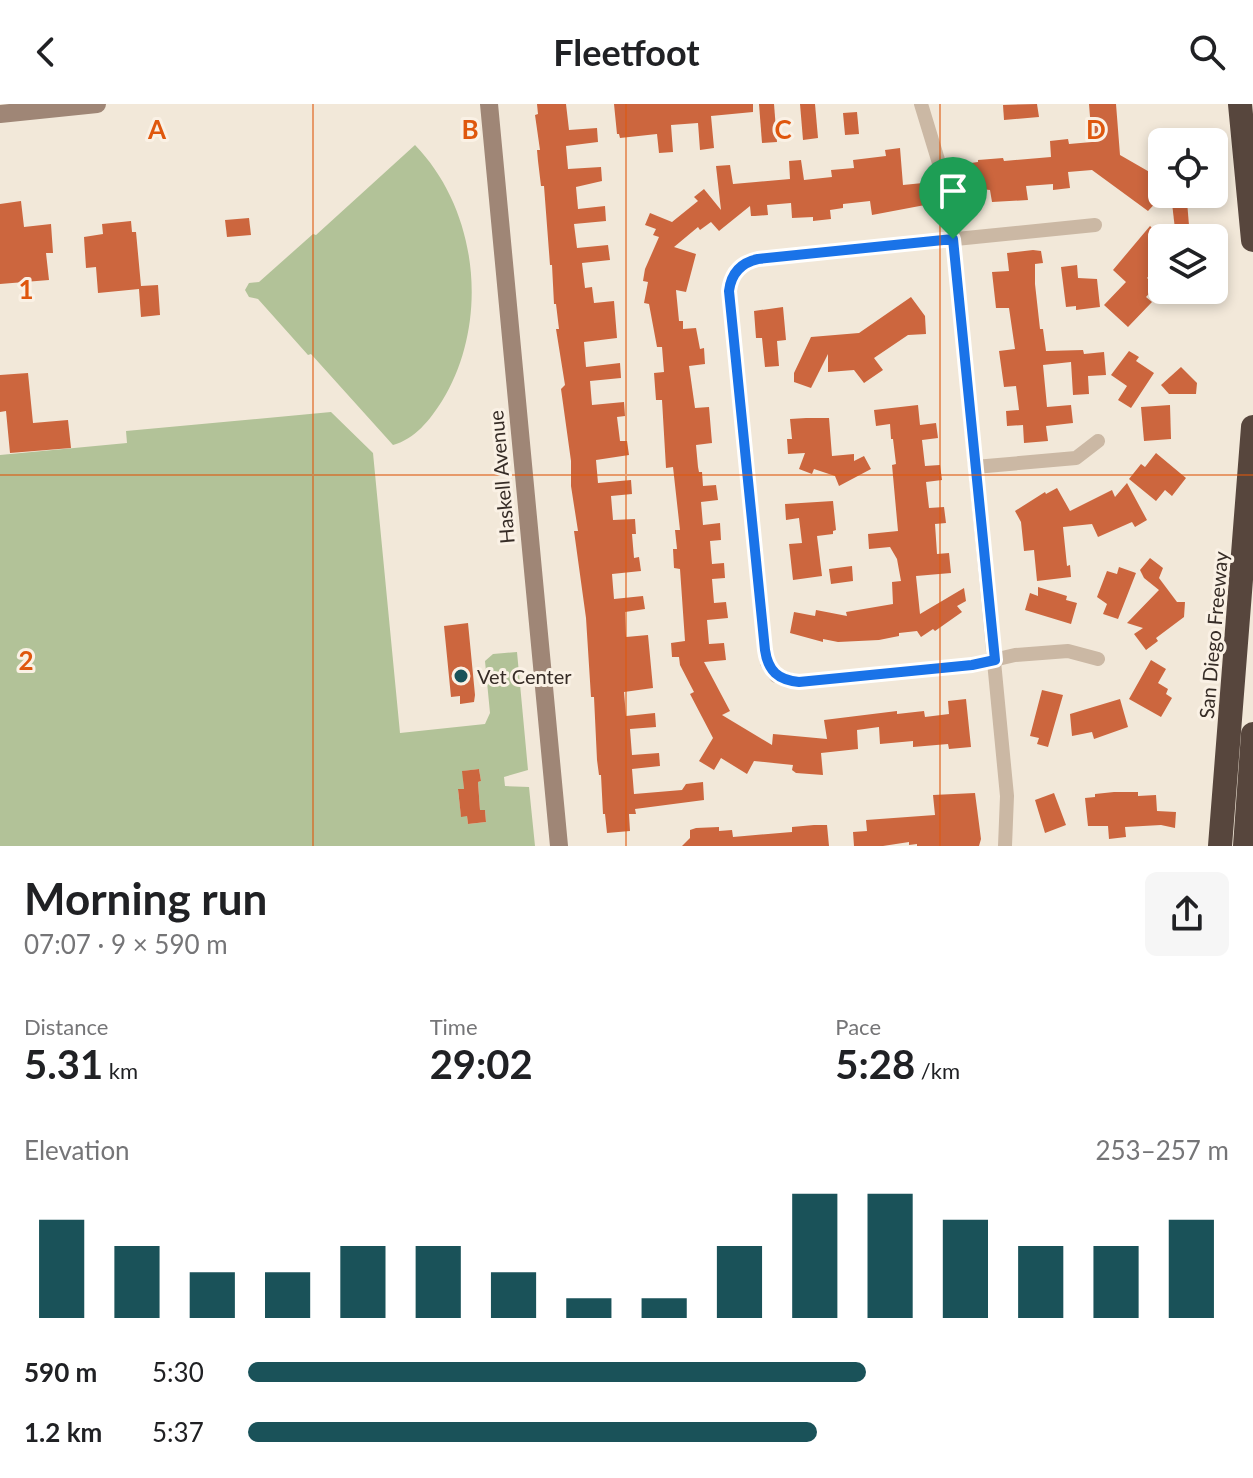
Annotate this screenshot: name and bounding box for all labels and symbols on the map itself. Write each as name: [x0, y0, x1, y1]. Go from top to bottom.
text: A: [147, 113, 167, 145]
text: B: [461, 113, 479, 145]
text: C: [774, 113, 792, 145]
text: D: [1086, 113, 1106, 145]
pin: [919, 157, 987, 239]
text: 1: [18, 273, 34, 305]
street label: Haskell Avenue: [483, 409, 519, 545]
street label: San Diego Freeway: [1194, 550, 1232, 720]
text: 2: [18, 644, 34, 676]
place label: Vet Center: [477, 664, 572, 688]
marker: Vet Center: [452, 667, 470, 685]

